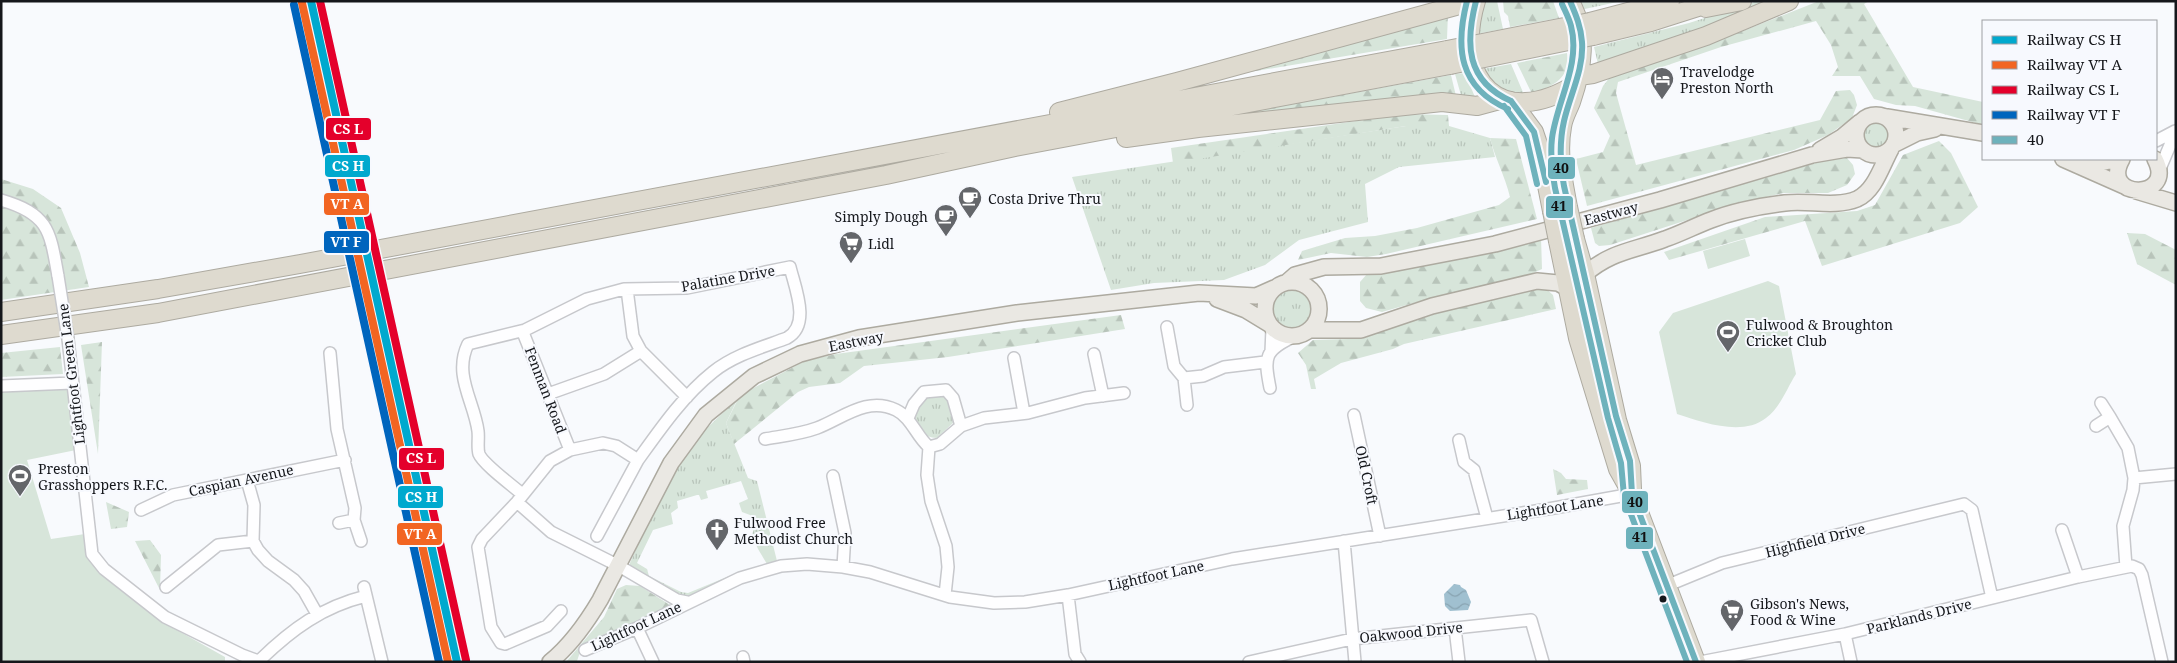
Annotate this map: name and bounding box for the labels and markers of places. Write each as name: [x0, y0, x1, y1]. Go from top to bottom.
place label: Travelodge Preston North: [1680, 62, 1774, 97]
hotel icon: Travelodge Preston North: [1649, 66, 1675, 100]
cafe icon: Costa Drive Thru: [957, 185, 983, 219]
place label: Costa Drive Thru: [988, 189, 1101, 208]
cafe icon: Simply Dough: [933, 203, 959, 237]
place label: Simply Dough: [835, 207, 928, 226]
supermarket icon: Lidl: [838, 230, 864, 264]
place label: Lidl: [868, 234, 895, 253]
place label: Fulwood & Broughton Cricket Club: [1746, 315, 1893, 350]
sports icon: Fulwood & Broughton Cricket Club: [1715, 319, 1741, 353]
place label: Preston Grasshoppers R.F.C.: [38, 459, 168, 494]
sports icon: Preston Grasshoppers R.F.C.: [7, 463, 33, 497]
place label: Fulwood Free Methodist Church: [734, 513, 853, 548]
church icon: Fulwood Free Methodist Church: [704, 517, 730, 551]
unlabelled marker: [1658, 594, 1668, 604]
place label: Gibson's News, Food & Wine: [1750, 594, 1849, 629]
supermarket icon: Gibson's News, Food & Wine: [1719, 598, 1745, 632]

